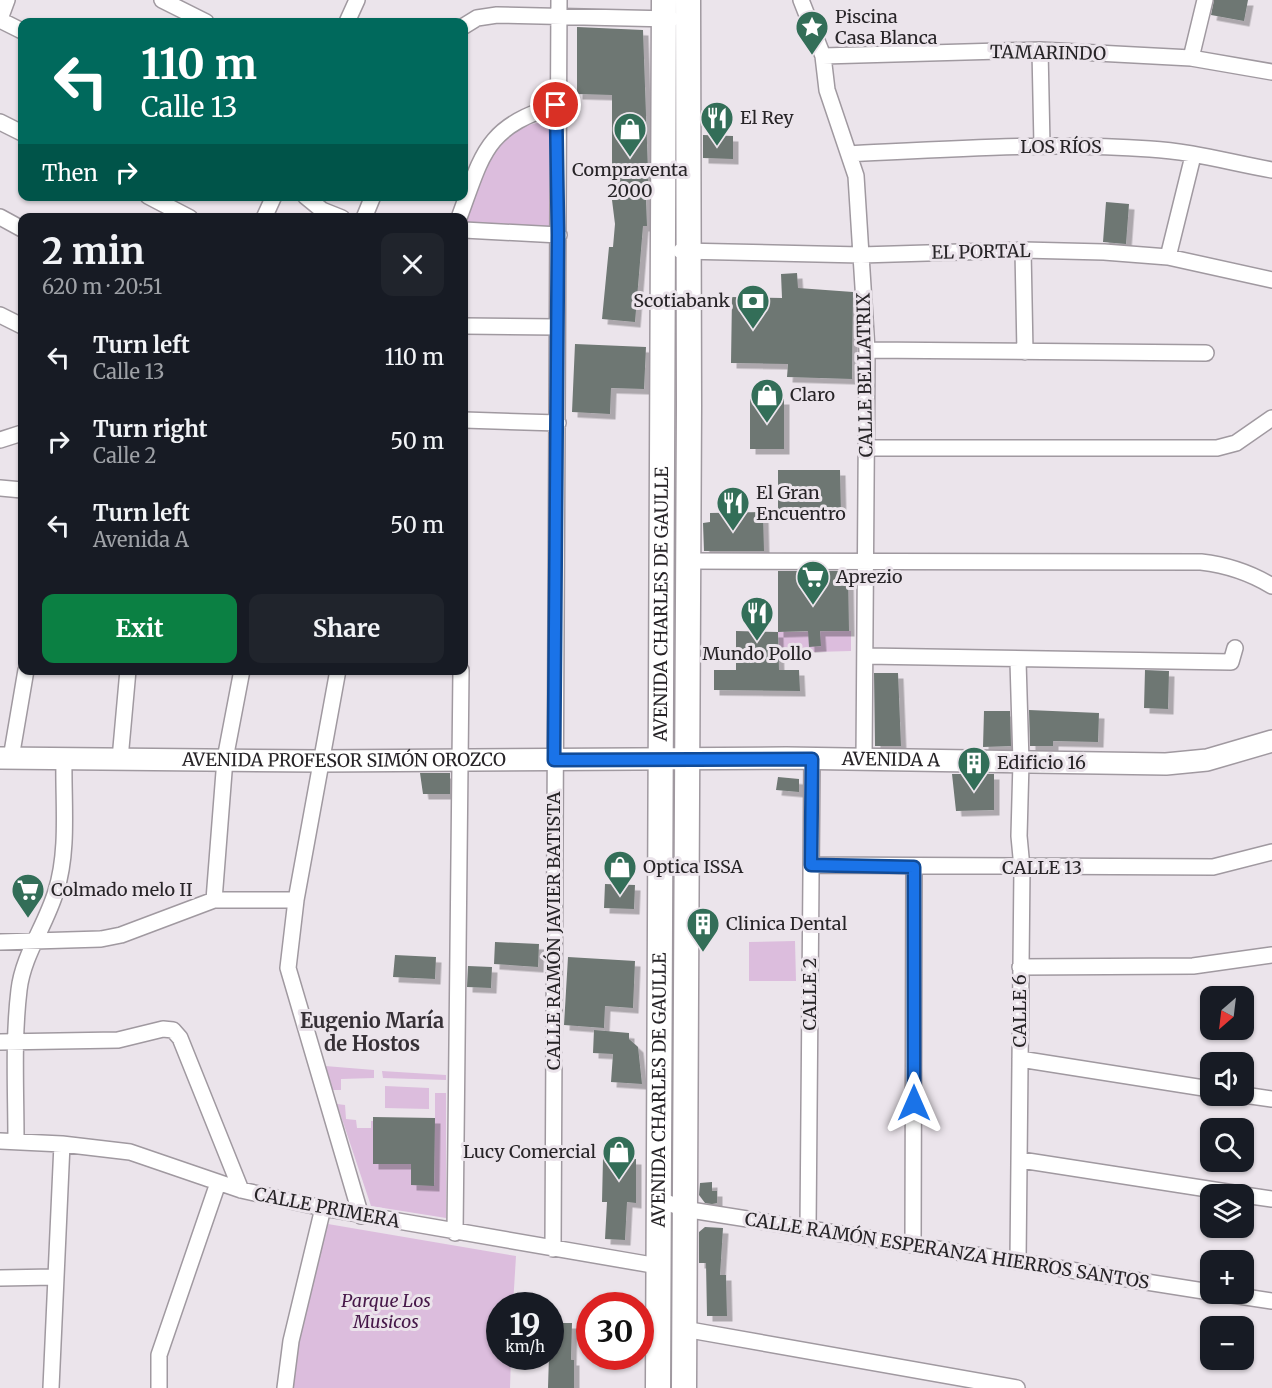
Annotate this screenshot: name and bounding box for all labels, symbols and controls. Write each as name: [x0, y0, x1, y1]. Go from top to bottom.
place label: Piscina Casa Blanca: [835, 5, 938, 49]
place icon: Piscina Casa Blanca: [794, 9, 830, 56]
text: 110 m: [141, 38, 257, 90]
street label: TAMARINDO: [990, 40, 1106, 65]
icon: left: [42, 42, 120, 120]
pin: [530, 79, 581, 130]
icon: arrive: [539, 88, 572, 121]
text: Calle 13: [141, 90, 238, 124]
restaurant icon: El Rey: [699, 100, 735, 147]
place label: El Rey: [740, 106, 794, 129]
shop icon: Compraventa 2000: [612, 111, 648, 158]
street label: LOS RÍOS: [1020, 135, 1102, 158]
icon: right: [110, 156, 143, 189]
place label: Compraventa 2000: [572, 158, 688, 202]
text: Then: [42, 159, 98, 187]
text: 2 min: [42, 229, 145, 274]
button: close: [381, 233, 444, 296]
street label: EL PORTAL: [931, 239, 1031, 264]
text: 620 m · 20:51: [42, 274, 162, 299]
bank icon: Scotiabank: [735, 283, 771, 330]
place label: Scotiabank: [633, 289, 731, 312]
street label: CALLE BELLATRIX: [852, 292, 877, 458]
text: Turn left: [93, 331, 190, 359]
icon: left: [42, 341, 75, 374]
text: 110 m: [385, 343, 444, 371]
text: Calle 13: [93, 359, 165, 384]
shop icon: Claro: [749, 377, 785, 424]
place label: Claro: [790, 383, 835, 406]
text: Turn right: [93, 415, 207, 443]
icon: right: [42, 425, 75, 458]
text: 50 m: [390, 427, 444, 455]
text: Calle 2: [93, 443, 157, 468]
street label: AVENIDA CHARLES DE GAULLE: [649, 466, 673, 743]
place label: El Gran Encuentro: [756, 481, 846, 525]
restaurant icon: El Gran Encuentro: [715, 485, 751, 532]
text: Turn left: [93, 499, 190, 527]
icon: left: [42, 509, 75, 542]
text: 50 m: [390, 511, 444, 539]
text: Avenida A: [93, 527, 189, 552]
supermarket icon: Aprezio: [795, 559, 831, 606]
place label: Aprezio: [835, 565, 903, 588]
button: Exit: [42, 594, 237, 663]
button: Share: [249, 594, 444, 663]
restaurant icon: Mundo Pollo: [739, 595, 775, 642]
place label: Mundo Pollo: [702, 642, 812, 665]
building icon: Edificio 16: [956, 745, 992, 792]
street label: AVENIDA A: [841, 747, 941, 771]
street label: AVENIDA PROFESOR SIMÓN OROZCO: [181, 748, 506, 772]
place label: Edificio 16: [997, 751, 1086, 774]
street label: CALLE RAMÓN JAVIER BATISTA: [542, 791, 565, 1070]
shop icon: Optica ISSA: [602, 849, 638, 896]
place label: Optica ISSA: [643, 855, 744, 878]
street label: CALLE 13: [1002, 856, 1082, 879]
supermarket icon: Colmado melo II: [10, 872, 46, 919]
place label: Colmado melo II: [51, 878, 193, 901]
building icon: Clinica Dental: [685, 906, 721, 953]
place label: Clinica Dental: [726, 912, 848, 935]
street label: AVENIDA CHARLES DE GAULLE: [647, 952, 671, 1229]
street label: CALLE 2: [798, 958, 821, 1030]
street label: CALLE 6: [1008, 974, 1031, 1048]
north arrow: [1200, 986, 1254, 1040]
map controls: [1200, 986, 1254, 1370]
district label: Eugenio María de Hostos: [300, 1008, 444, 1056]
button: sound: [1200, 1052, 1254, 1106]
position arrow: [882, 1071, 946, 1135]
button: search: [1200, 1118, 1254, 1172]
shop icon: Lucy Comercial: [601, 1134, 637, 1181]
place label: Lucy Comercial: [463, 1140, 596, 1163]
street label: CALLE PRIMERA: [252, 1182, 402, 1233]
button: layers: [1200, 1184, 1254, 1238]
street label: CALLE RAMÓN ESPERANZA HIERROS SANTOS: [743, 1207, 1151, 1294]
button: +: [1200, 1250, 1254, 1304]
park label: Parque Los Musicos: [341, 1289, 431, 1333]
speed limit sign: 30: [576, 1292, 654, 1370]
text: 19: [509, 1305, 541, 1343]
button: −: [1200, 1316, 1254, 1370]
text: km/h: [505, 1337, 545, 1356]

